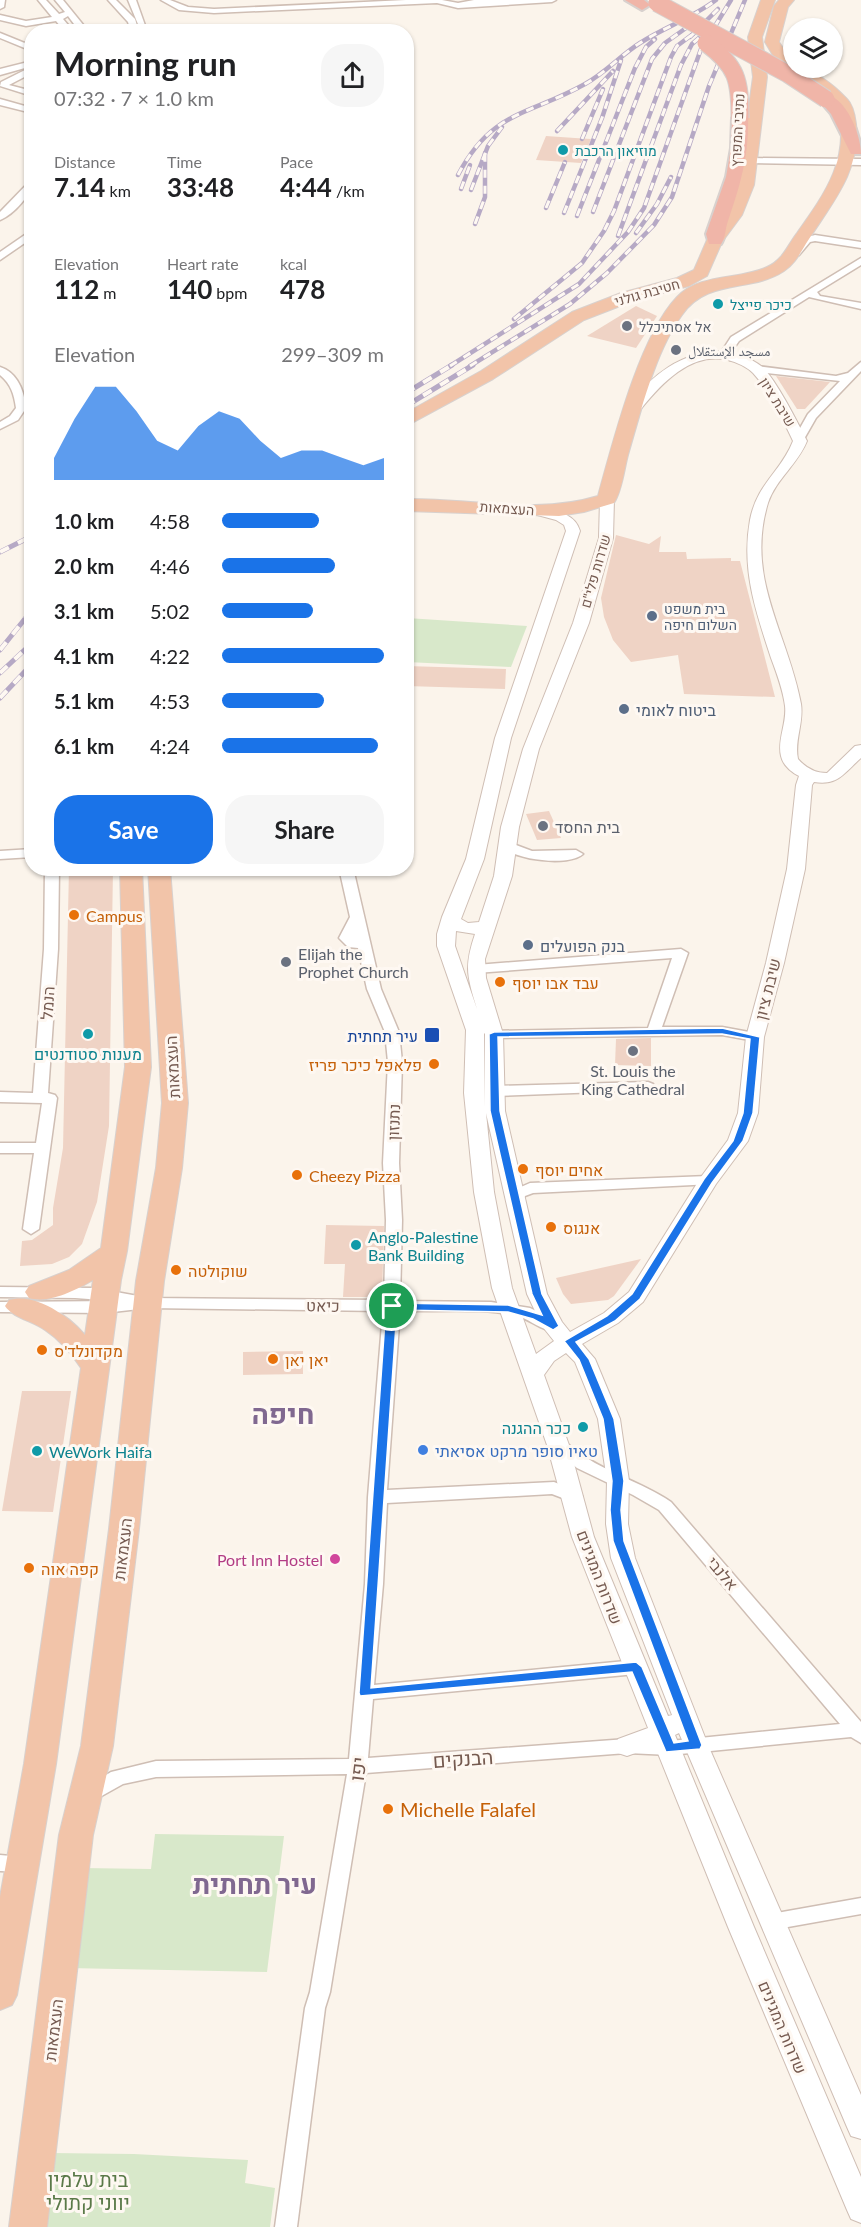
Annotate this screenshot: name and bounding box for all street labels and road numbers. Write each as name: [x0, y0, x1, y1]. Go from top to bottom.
street label: נתיבי המפרץ: [727, 93, 747, 167]
street label: חטיבת גולני: [612, 275, 682, 309]
street label: שיבת ציון: [756, 374, 800, 430]
street label: העצמאות: [479, 498, 535, 518]
street label: שדרות פלי"ם: [576, 532, 614, 610]
street label: שיבת ציון: [750, 956, 784, 1022]
street label: הנמל: [36, 986, 58, 1020]
street label: העצמאות: [161, 1035, 183, 1099]
street label: נתנזון: [383, 1103, 403, 1141]
street label: כיאט: [306, 1295, 340, 1315]
street label: העצמאות: [109, 1517, 135, 1581]
street label: שדרות המגינים: [573, 1527, 627, 1627]
street label: אלנבי: [704, 1553, 742, 1593]
street label: הבנקים: [432, 1744, 494, 1772]
street label: יפו: [344, 1755, 370, 1783]
street label: שדרות המגינים: [755, 1978, 811, 2076]
street label: העצמאות: [40, 1998, 66, 2062]

